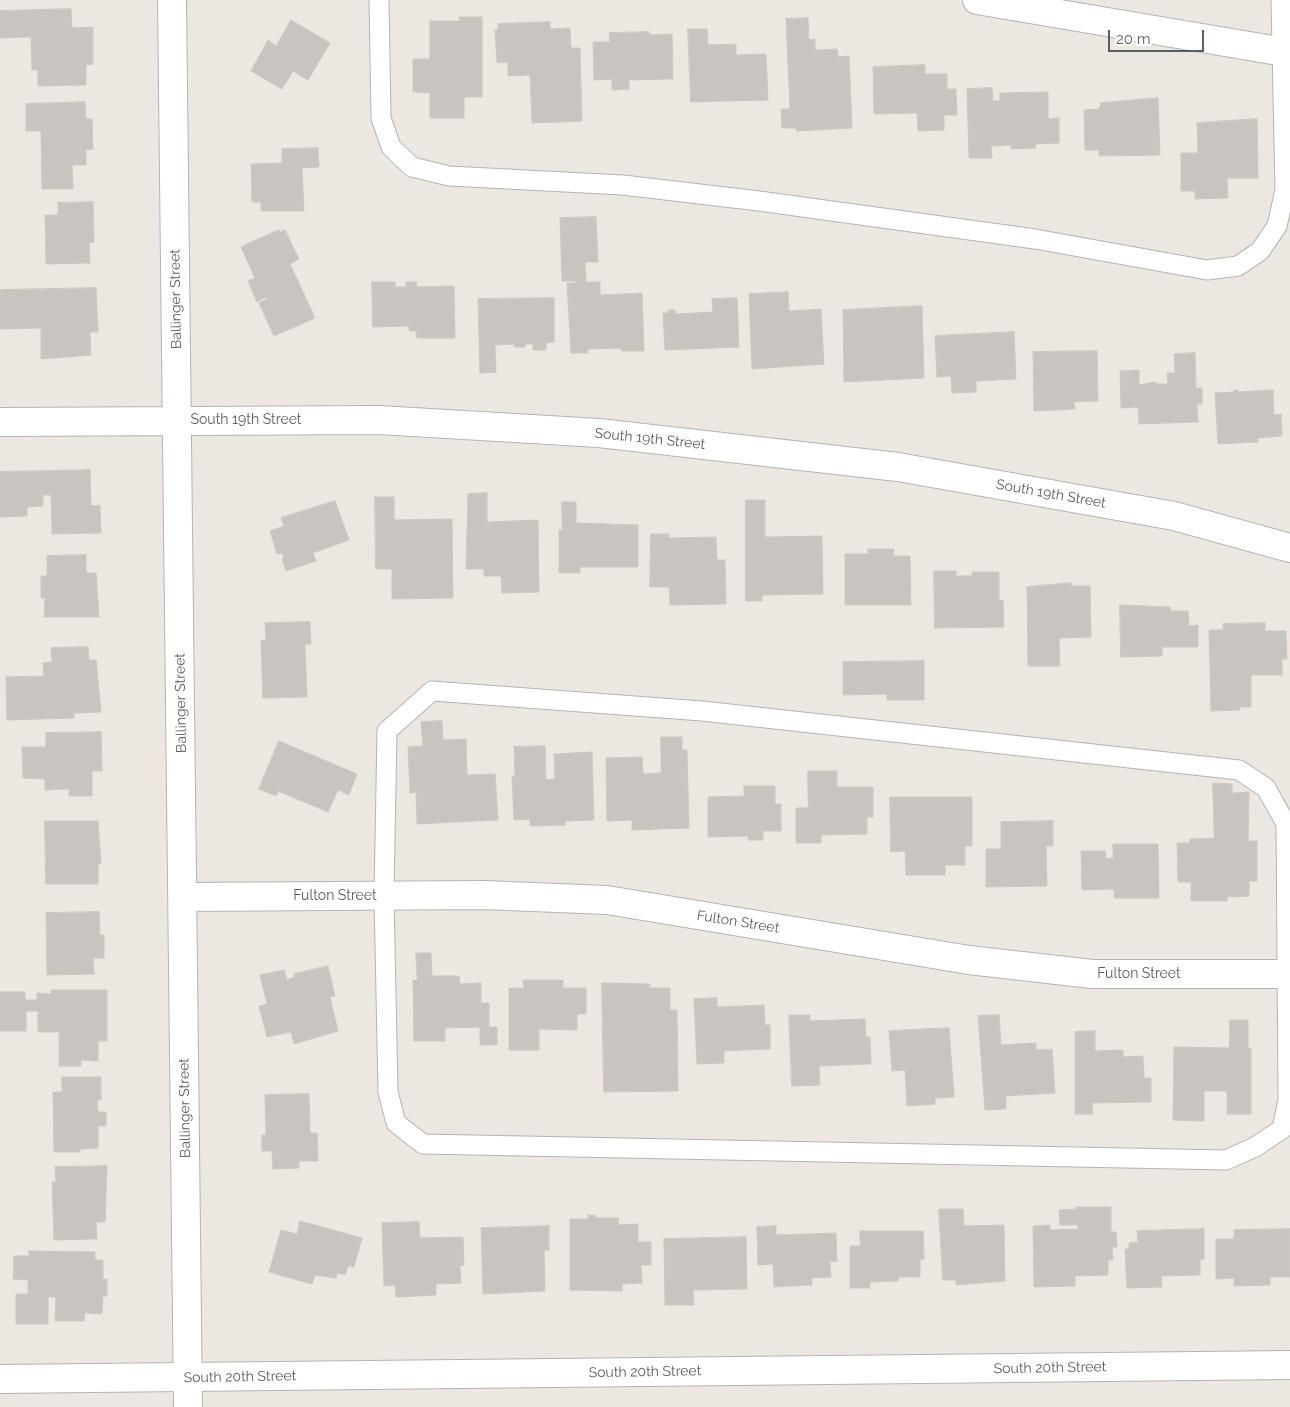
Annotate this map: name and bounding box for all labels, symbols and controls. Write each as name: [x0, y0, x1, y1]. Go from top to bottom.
scale bar: [1110, 20, 1206, 52]
text: 20 m: [1116, 30, 1151, 48]
street label: Ballinger Street: [167, 249, 185, 349]
street label: South 19th Street: [191, 412, 301, 428]
street label: South 19th Street: [594, 425, 706, 453]
street label: South 19th Street: [995, 476, 1107, 512]
street label: Ballinger Street: [172, 653, 190, 753]
street label: Fulton Street: [293, 888, 377, 904]
street label: Fulton Street: [696, 907, 780, 937]
street label: Fulton Street: [1097, 966, 1181, 982]
street label: Ballinger Street: [176, 1058, 194, 1158]
street label: South 20th Street: [994, 1359, 1106, 1377]
street label: South 20th Street: [589, 1363, 701, 1381]
street label: South 20th Street: [184, 1368, 296, 1386]

